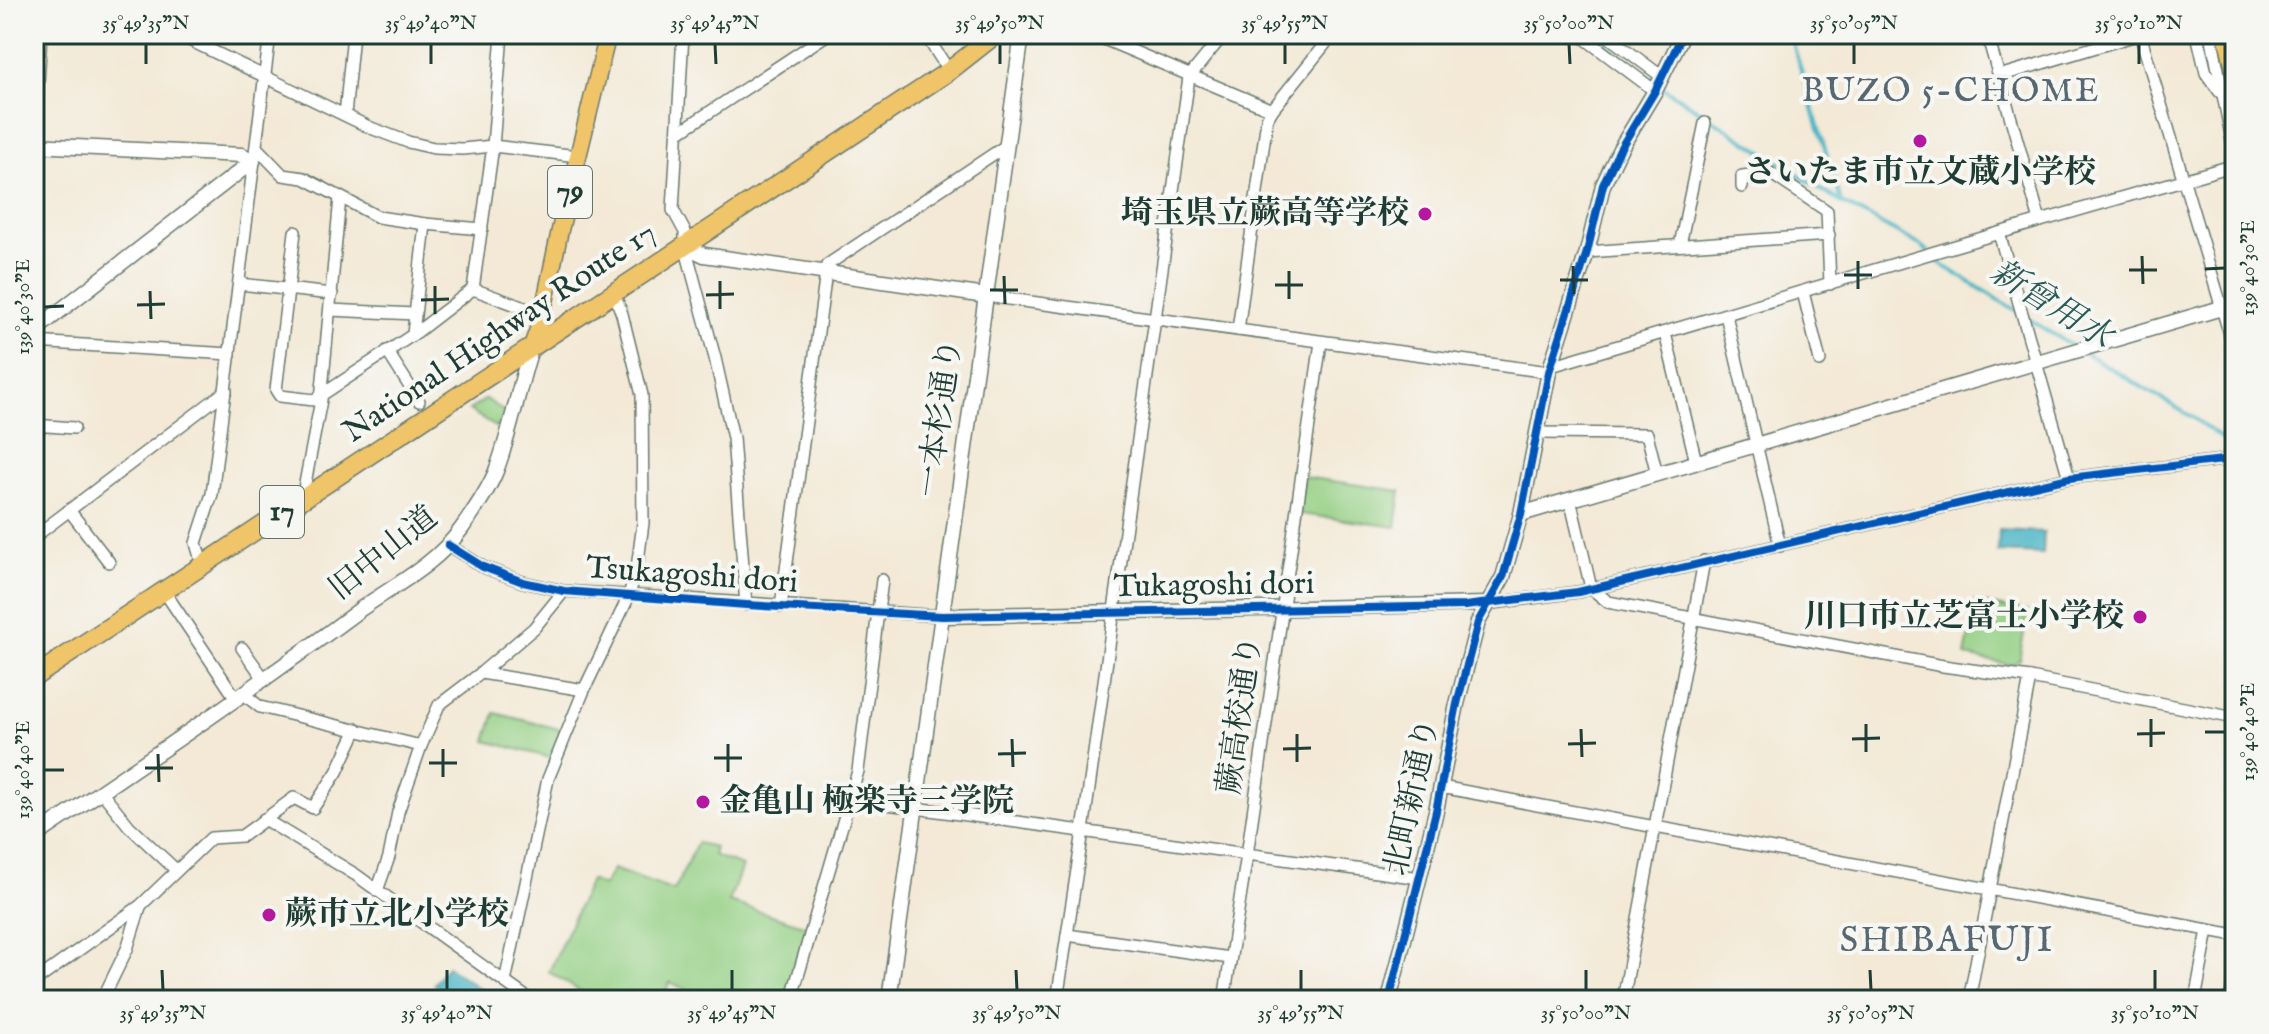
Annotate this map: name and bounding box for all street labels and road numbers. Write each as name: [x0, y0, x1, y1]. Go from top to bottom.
road number: 79: [548, 166, 592, 218]
street label: National Highway Route 17: [336, 213, 664, 453]
street label: 一本杉通り: [910, 336, 972, 500]
road number: 17: [260, 486, 304, 538]
street label: 旧中山道: [321, 498, 447, 610]
street label: Tsukagoshi dori: [585, 548, 799, 604]
street label: Tukagoshi dori: [1113, 564, 1315, 608]
street label: 蕨高校通り: [1210, 633, 1272, 797]
street label: 北町新通り: [1376, 714, 1450, 880]

